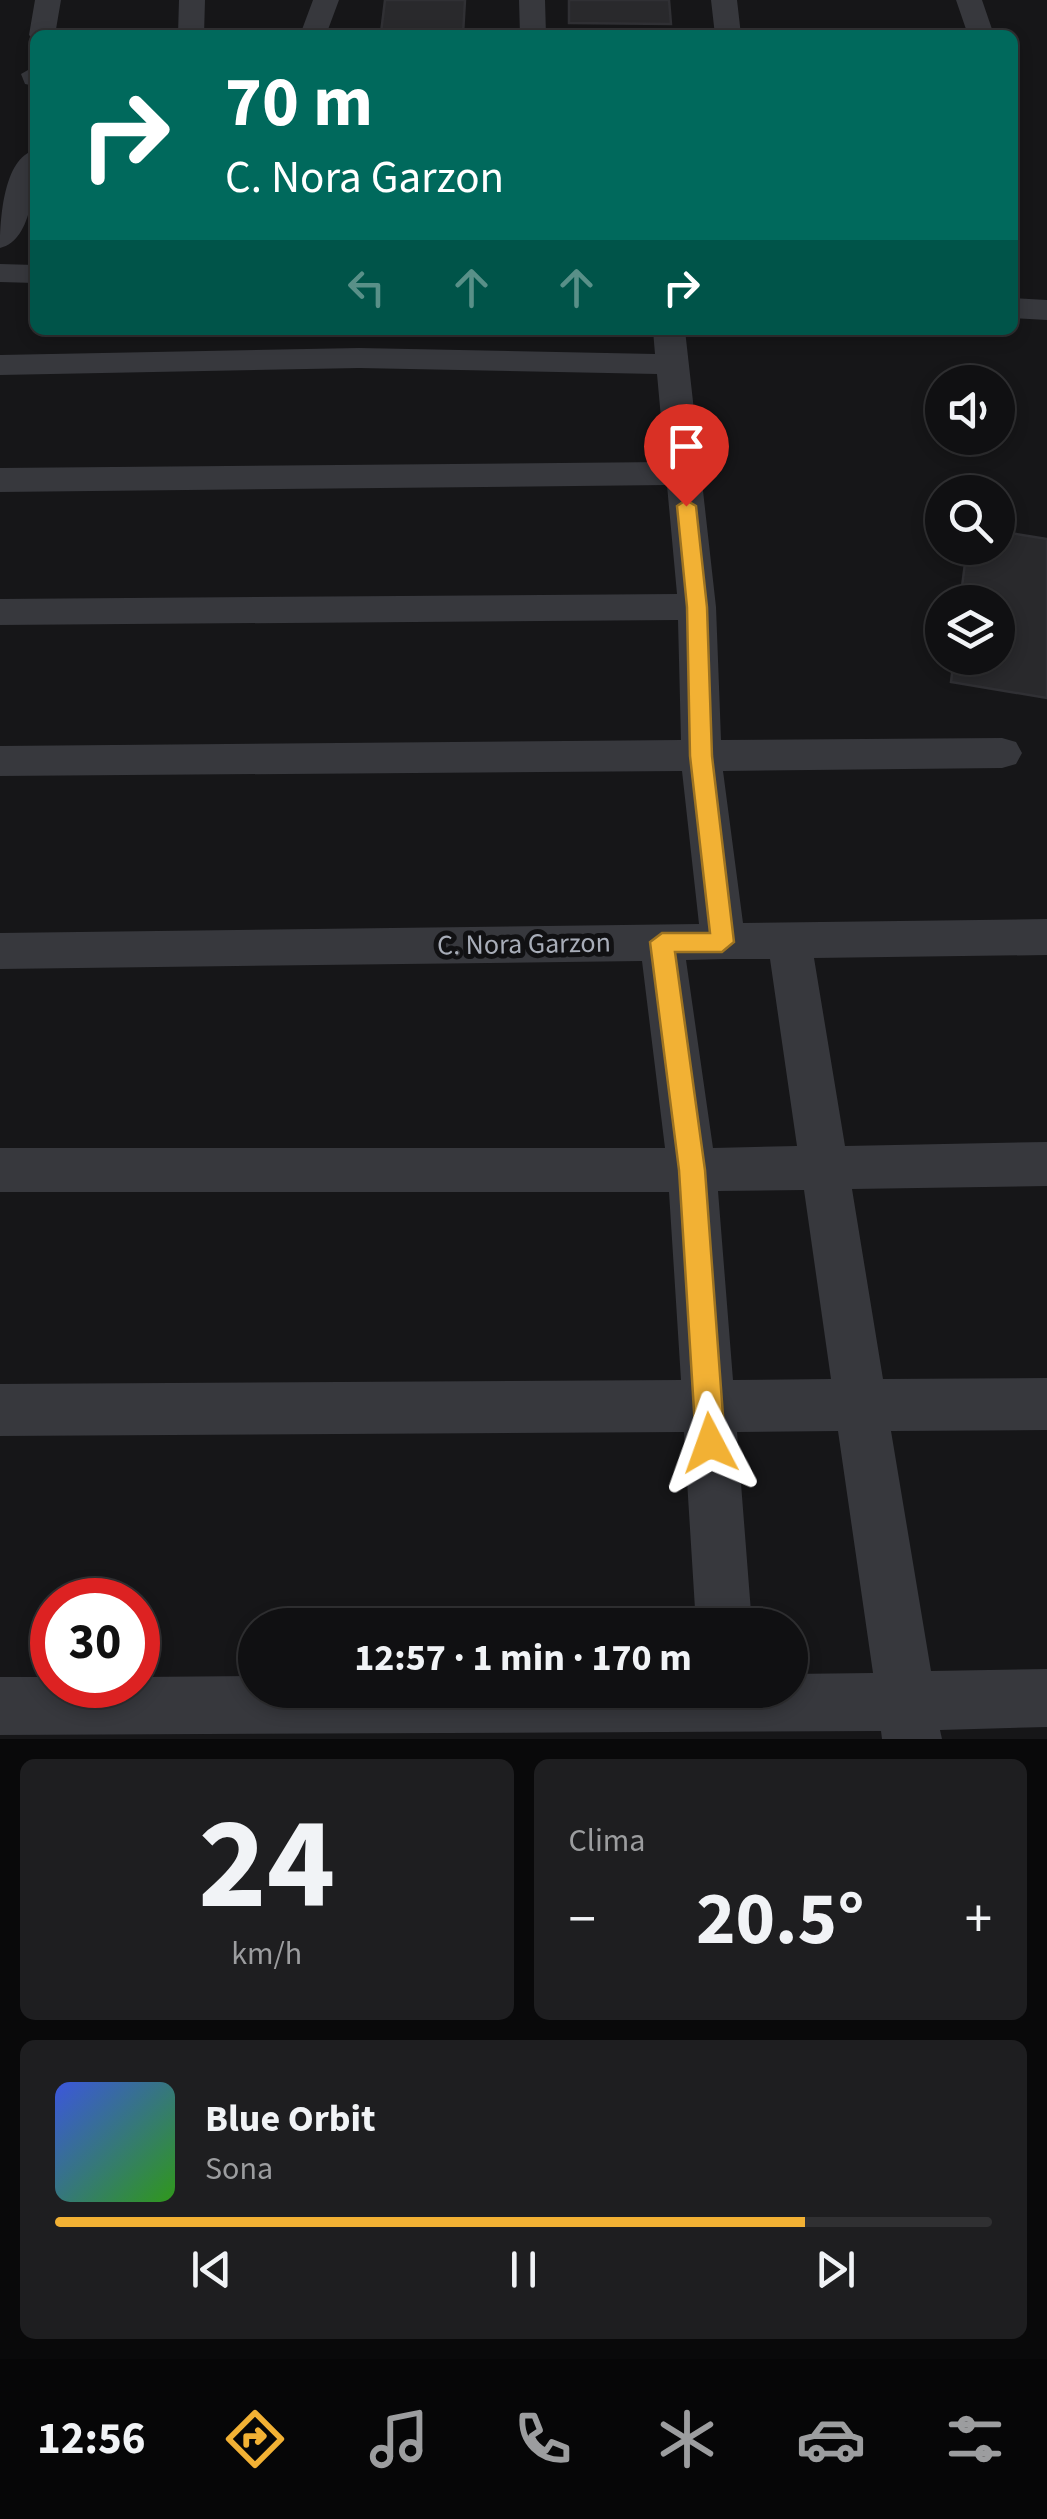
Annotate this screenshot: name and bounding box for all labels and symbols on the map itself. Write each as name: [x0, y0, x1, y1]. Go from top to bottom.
pin: [644, 404, 729, 507]
street label: C. Nora Garzon: [437, 922, 611, 966]
position arrow: [658, 1391, 762, 1495]
speed limit sign: 30: [30, 1578, 160, 1708]

